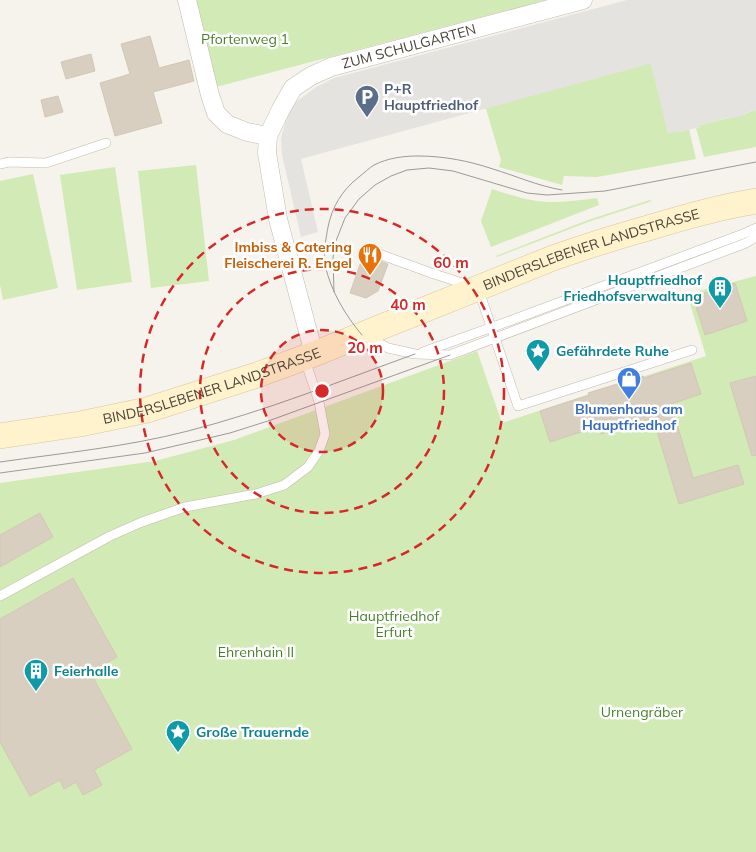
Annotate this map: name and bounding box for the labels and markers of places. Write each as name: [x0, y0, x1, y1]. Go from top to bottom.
place label: P+R Hauptfriedhof: [384, 80, 479, 114]
parking icon: P+R Hauptfriedhof: [354, 84, 380, 118]
place label: Imbiss & Catering Fleischerei R. Engel: [224, 238, 352, 272]
restaurant icon: Imbiss & Catering Fleischerei R. Engel: [357, 242, 383, 276]
place label: Hauptfriedhof Friedhofsverwaltung: [564, 271, 703, 305]
building icon: Hauptfriedhof Friedhofsverwaltung: [707, 275, 733, 309]
place icon: Gefährdete Ruhe: [525, 338, 551, 372]
place label: Gefährdete Ruhe: [556, 342, 669, 360]
shop icon: Blumenhaus am Hauptfriedhof: [616, 366, 642, 400]
centre of rings: [313, 382, 331, 400]
place label: Blumenhaus am Hauptfriedhof: [575, 400, 683, 434]
building icon: Feierhalle: [23, 658, 49, 692]
place label: Feierhalle: [54, 662, 119, 680]
place icon: Große Trauernde: [165, 719, 191, 753]
place label: Große Trauernde: [196, 723, 309, 741]

